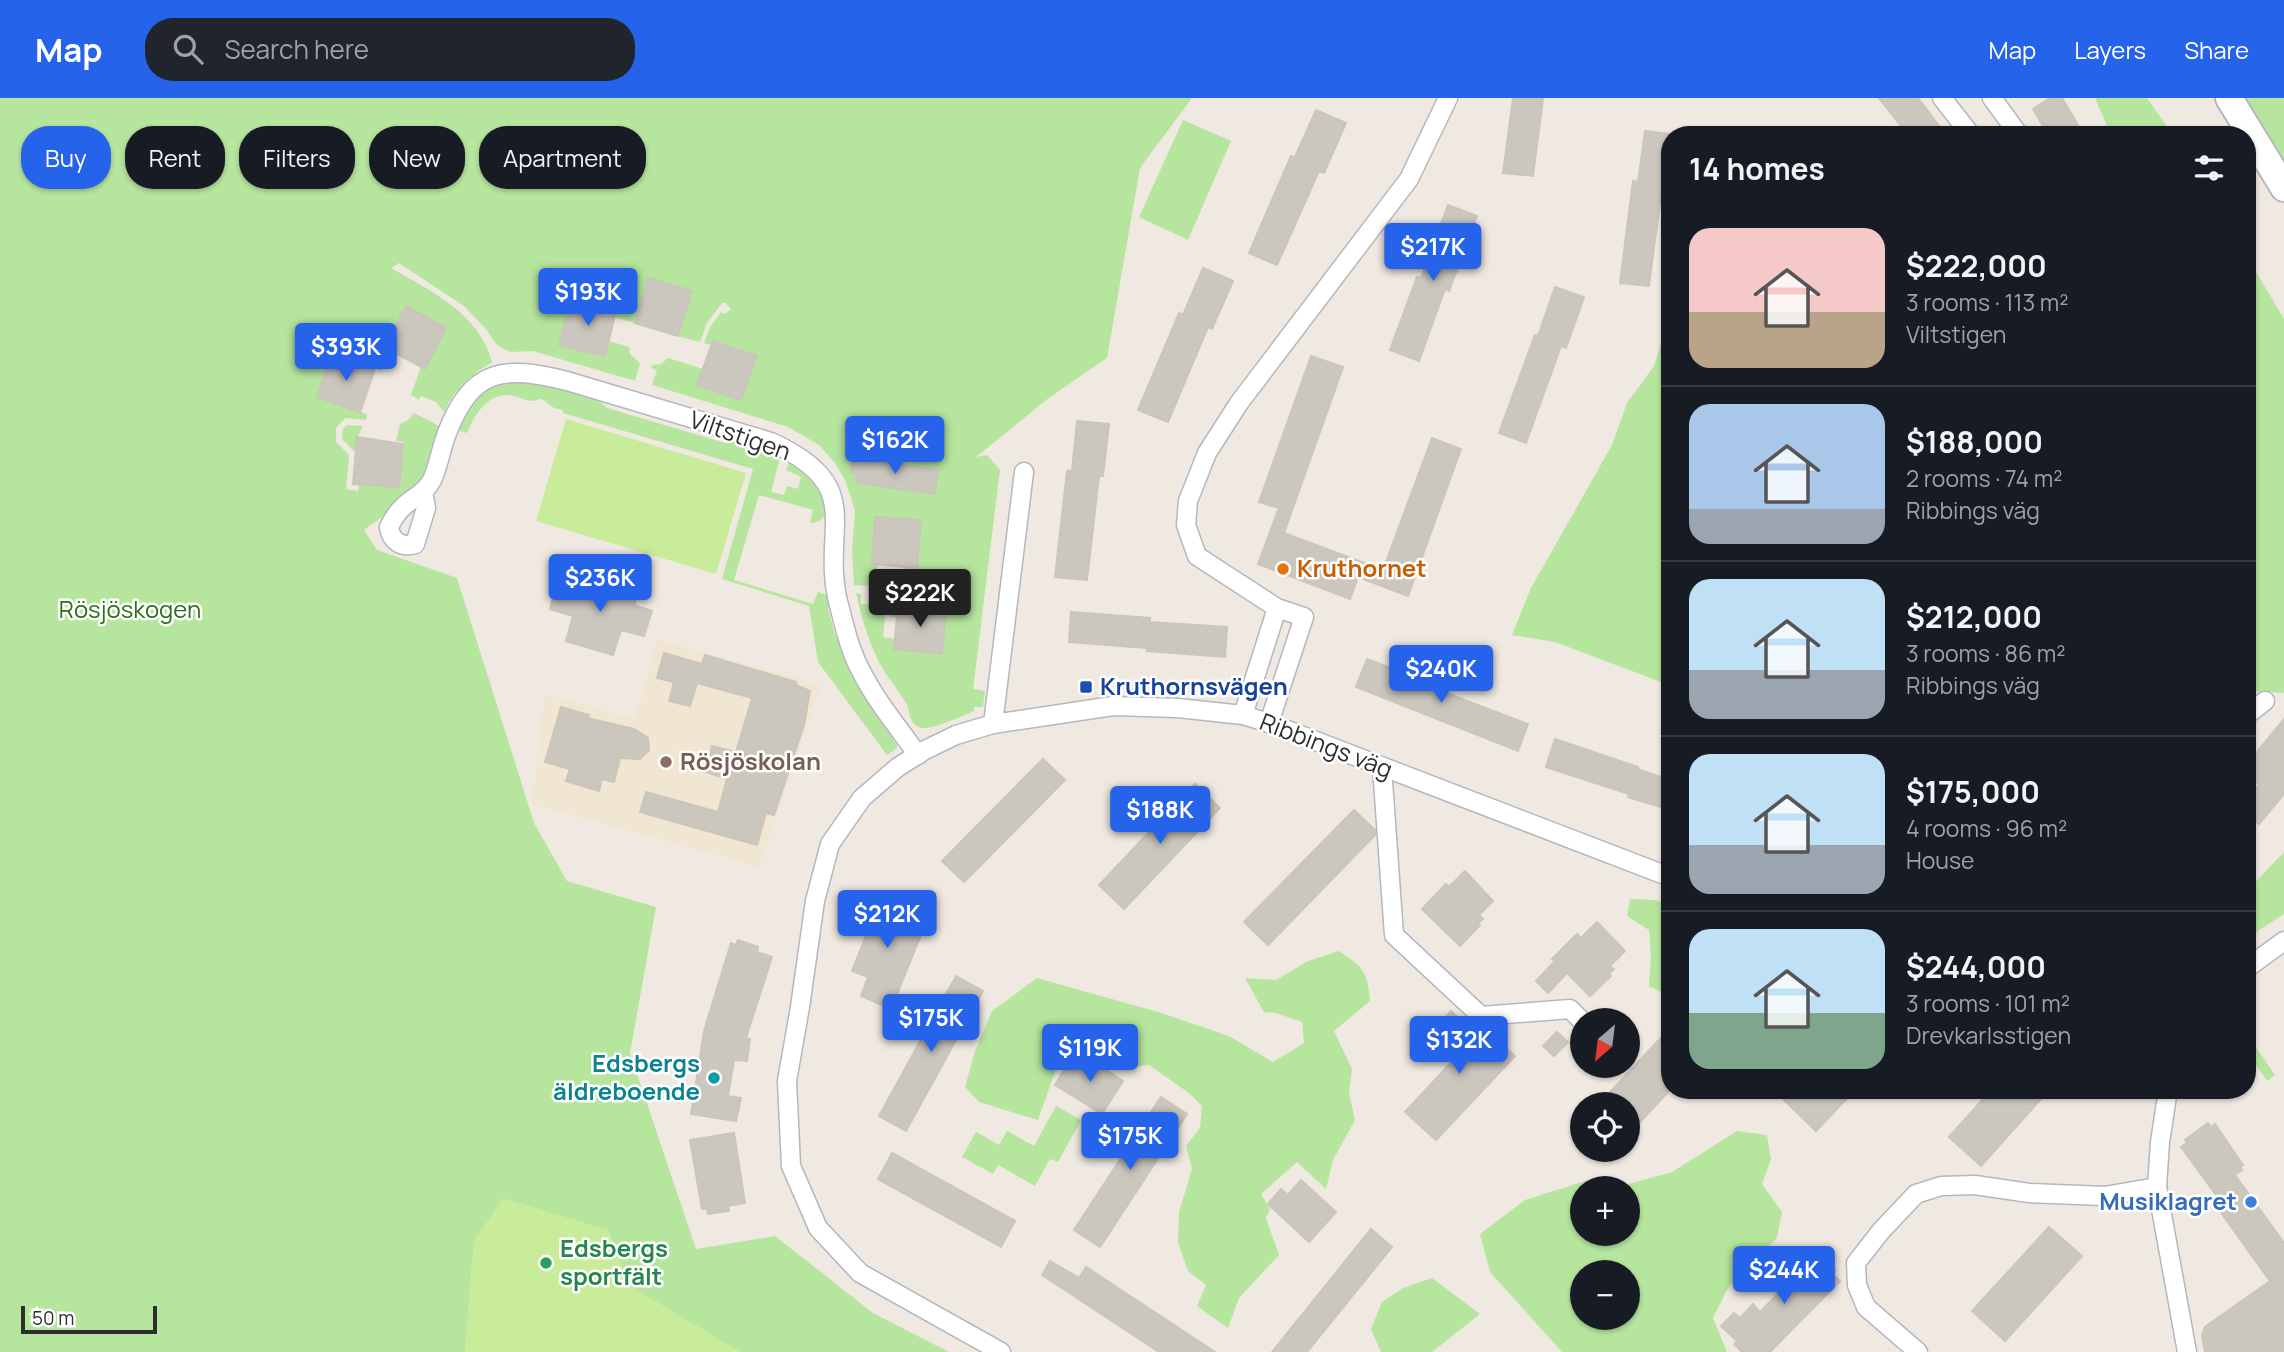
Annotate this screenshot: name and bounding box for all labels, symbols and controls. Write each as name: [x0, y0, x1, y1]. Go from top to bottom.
search box: [145, 18, 635, 81]
text: Map: [35, 27, 103, 72]
icon: search: [169, 30, 207, 68]
text: Search here: [225, 31, 369, 67]
text: Map: [1989, 33, 2036, 66]
text: Layers: [2074, 33, 2146, 66]
text: Share: [2184, 33, 2249, 66]
chip: Buy: [21, 126, 111, 189]
chip: Rent: [125, 126, 225, 189]
chip: Filters: [239, 126, 355, 189]
chip: New: [369, 126, 465, 189]
chip: Apartment: [479, 126, 646, 189]
text: 14 homes: [1689, 148, 1825, 189]
icon: filters: [2190, 149, 2228, 187]
pin: $217K: [1384, 223, 1482, 283]
text: $217K: [1400, 230, 1466, 262]
text: $222,000: [1906, 245, 2047, 286]
icon: home: [1745, 256, 1829, 340]
pin: $193K: [539, 268, 637, 328]
text: $193K: [554, 275, 622, 307]
text: 3 rooms · 113 m²: [1906, 286, 2069, 318]
text: Viltstigen: [1906, 318, 2006, 350]
pin: $393K: [297, 324, 395, 383]
text: $393K: [311, 330, 381, 362]
street label: Viltstigen: [686, 402, 795, 467]
pin: $162K: [846, 416, 944, 476]
text: $188,000: [1906, 421, 2043, 462]
text: $162K: [861, 423, 929, 455]
icon: home: [1745, 432, 1829, 516]
text: 2 rooms · 74 m²: [1906, 462, 2062, 494]
text: Ribbings väg: [1906, 494, 2040, 526]
place label: Kruthornet: [1297, 551, 1427, 584]
pin: $236K: [551, 554, 649, 614]
text: $236K: [565, 561, 635, 593]
marker: Kruthornet: [1275, 561, 1291, 577]
pin: $222K: [871, 570, 969, 629]
text: $222K: [885, 576, 955, 608]
park label: Rösjöskogen: [59, 592, 201, 625]
text: $212,000: [1906, 596, 2042, 637]
icon: home: [1745, 607, 1829, 691]
text: 3 rooms · 86 m²: [1906, 637, 2066, 669]
pin: $240K: [1392, 646, 1490, 705]
text: $240K: [1405, 652, 1477, 684]
place label: Kruthornsvägen: [1100, 669, 1288, 702]
text: Ribbings väg: [1906, 669, 2040, 701]
marker: Kruthornsvägen: [1078, 679, 1094, 695]
street label: Ribbings väg: [1255, 704, 1398, 785]
place label: Rösjöskolan: [680, 744, 821, 777]
marker: Rösjöskolan: [658, 754, 674, 770]
text: $175,000: [1906, 771, 2040, 812]
icon: home: [1745, 782, 1829, 866]
pin: $188K: [1111, 786, 1209, 846]
text: $188K: [1126, 793, 1194, 825]
text: 4 rooms · 96 m²: [1906, 812, 2067, 844]
text: House: [1906, 844, 1975, 876]
pin: $212K: [838, 890, 936, 950]
text: $212K: [854, 897, 920, 929]
text: $244,000: [1906, 946, 2046, 987]
icon: home: [1745, 957, 1829, 1041]
text: 3 rooms · 101 m²: [1906, 987, 2070, 1019]
pin: $175K: [882, 995, 980, 1054]
text: $175K: [898, 1001, 964, 1033]
north arrow: [1570, 1008, 1640, 1078]
map controls: [1570, 1008, 1640, 1330]
pin: $132K: [1410, 1016, 1508, 1076]
text: Drevkarlsstigen: [1906, 1019, 2071, 1051]
text: $132K: [1426, 1023, 1492, 1055]
pin: $119K: [1041, 1024, 1139, 1084]
text: $119K: [1058, 1031, 1122, 1063]
place label: Edsbergs äldreboende: [553, 1046, 700, 1107]
marker: Edsbergs äldreboende: [706, 1070, 722, 1086]
button: locate: [1570, 1092, 1640, 1162]
pin: $175K: [1081, 1112, 1179, 1172]
text: $175K: [1097, 1119, 1163, 1151]
button: +: [1570, 1176, 1640, 1246]
place label: Musiklagret: [2099, 1184, 2237, 1217]
marker: Musiklagret: [2243, 1194, 2259, 1210]
place label: Edsbergs sportfält: [560, 1231, 668, 1292]
pin: $244K: [1735, 1246, 1833, 1306]
text: $244K: [1749, 1253, 1819, 1285]
marker: Edsbergs sportfält: [538, 1255, 554, 1271]
button: −: [1570, 1260, 1640, 1330]
scale bar: [21, 1303, 158, 1335]
text: 50 m: [32, 1305, 74, 1331]

